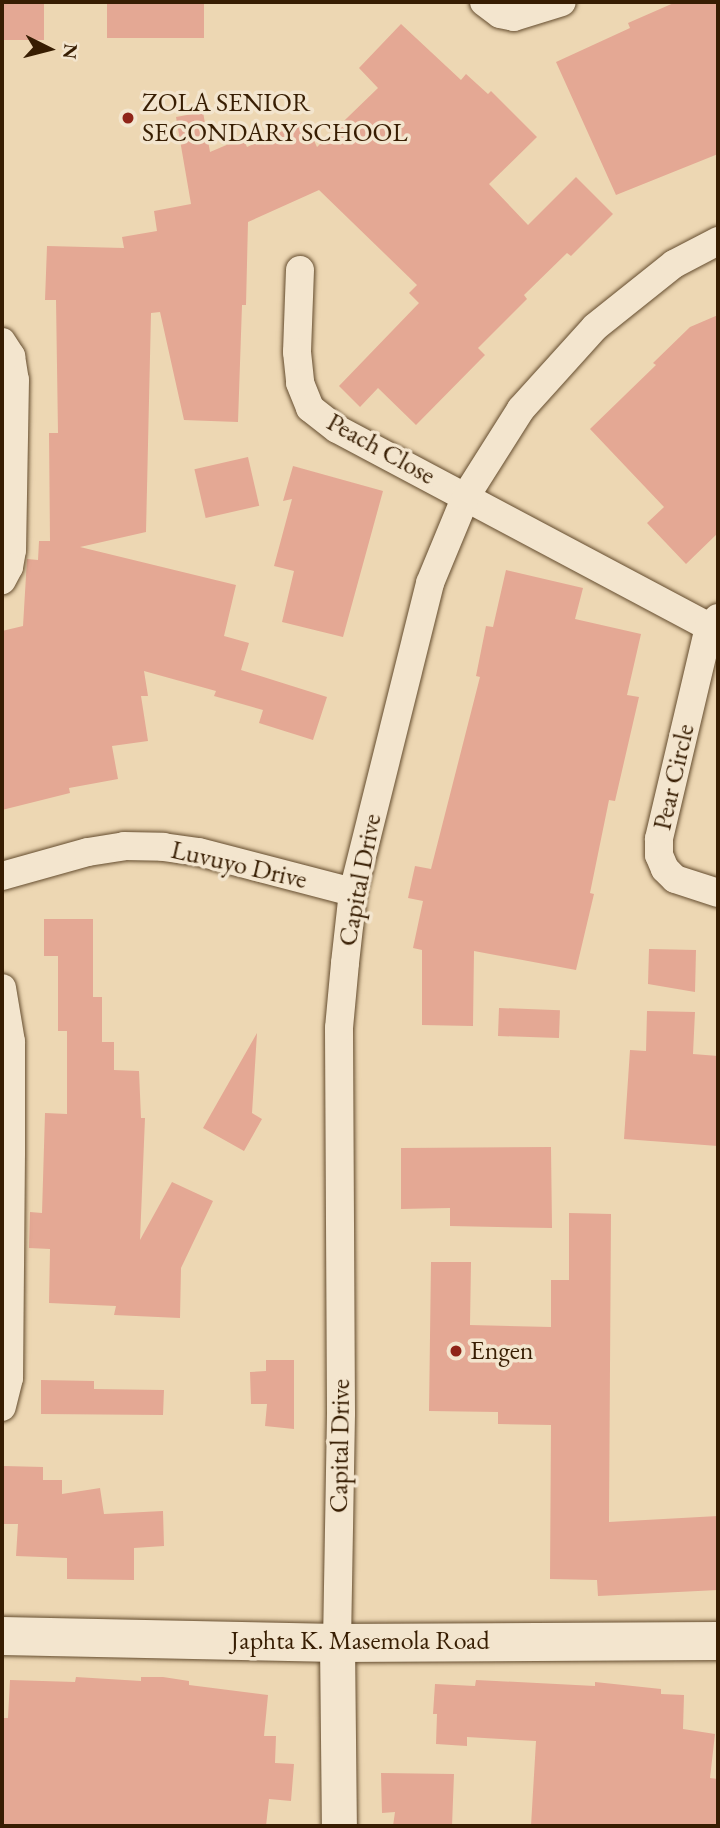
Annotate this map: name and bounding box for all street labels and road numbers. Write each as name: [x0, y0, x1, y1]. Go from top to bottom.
street label: Peach Close: [321, 407, 441, 491]
street label: Pear Circle: [647, 721, 701, 833]
street label: Capital Drive: [332, 811, 388, 949]
street label: Luvuyo Drive: [168, 834, 310, 896]
street label: Capital Drive: [323, 1379, 357, 1513]
street label: Japhta K. Masemola Road: [230, 1625, 490, 1657]

